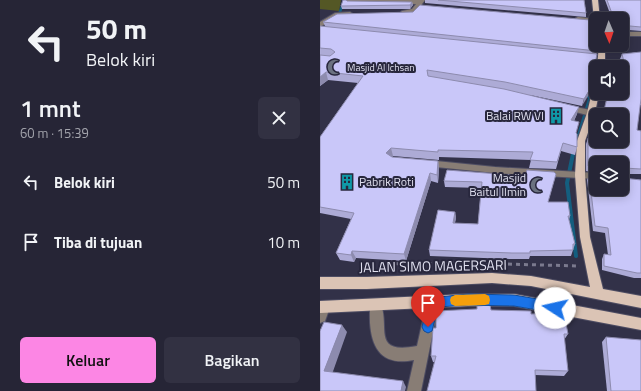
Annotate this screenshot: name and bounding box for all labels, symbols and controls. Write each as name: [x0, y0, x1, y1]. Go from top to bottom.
text: 50 m: [86, 7, 147, 50]
north arrow: [589, 12, 629, 52]
map controls: [589, 12, 629, 196]
icon: left: [20, 16, 72, 68]
text: Belok kiri: [86, 46, 155, 73]
mosque icon: Masjid Al Ichsan: [326, 58, 344, 76]
place label: Masjid Al Ichsan: [347, 60, 415, 75]
button: sound: [589, 60, 629, 100]
text: 1 mnt: [20, 90, 81, 126]
button: close: [258, 97, 300, 139]
place label: Balai RW VI: [486, 106, 544, 125]
building icon: Balai RW VI: [547, 107, 565, 125]
button: search: [589, 108, 629, 148]
text: 60 m · 15:39: [20, 123, 89, 143]
button: layers: [589, 156, 629, 196]
place label: Masjid Baitul Ilmin: [469, 168, 526, 201]
icon: left: [20, 171, 42, 193]
text: Belok kiri: [54, 171, 115, 194]
text: 50 m: [267, 171, 300, 194]
place label: Pabrik Roti: [359, 172, 414, 191]
building icon: Pabrik Roti: [338, 173, 356, 191]
mosque icon: Masjid Baitul Ilmin: [529, 176, 547, 194]
icon: arrive: [20, 231, 42, 253]
text: Tiba di tujuan: [54, 231, 142, 254]
text: 10 m: [267, 231, 300, 254]
street label: JALAN SIMO MAGERSARI: [359, 254, 507, 277]
pin: [411, 286, 445, 327]
position arrow: [534, 287, 576, 329]
icon: arrive: [417, 292, 439, 314]
button: Keluar: [20, 337, 156, 383]
button: Bagikan: [164, 337, 300, 383]

